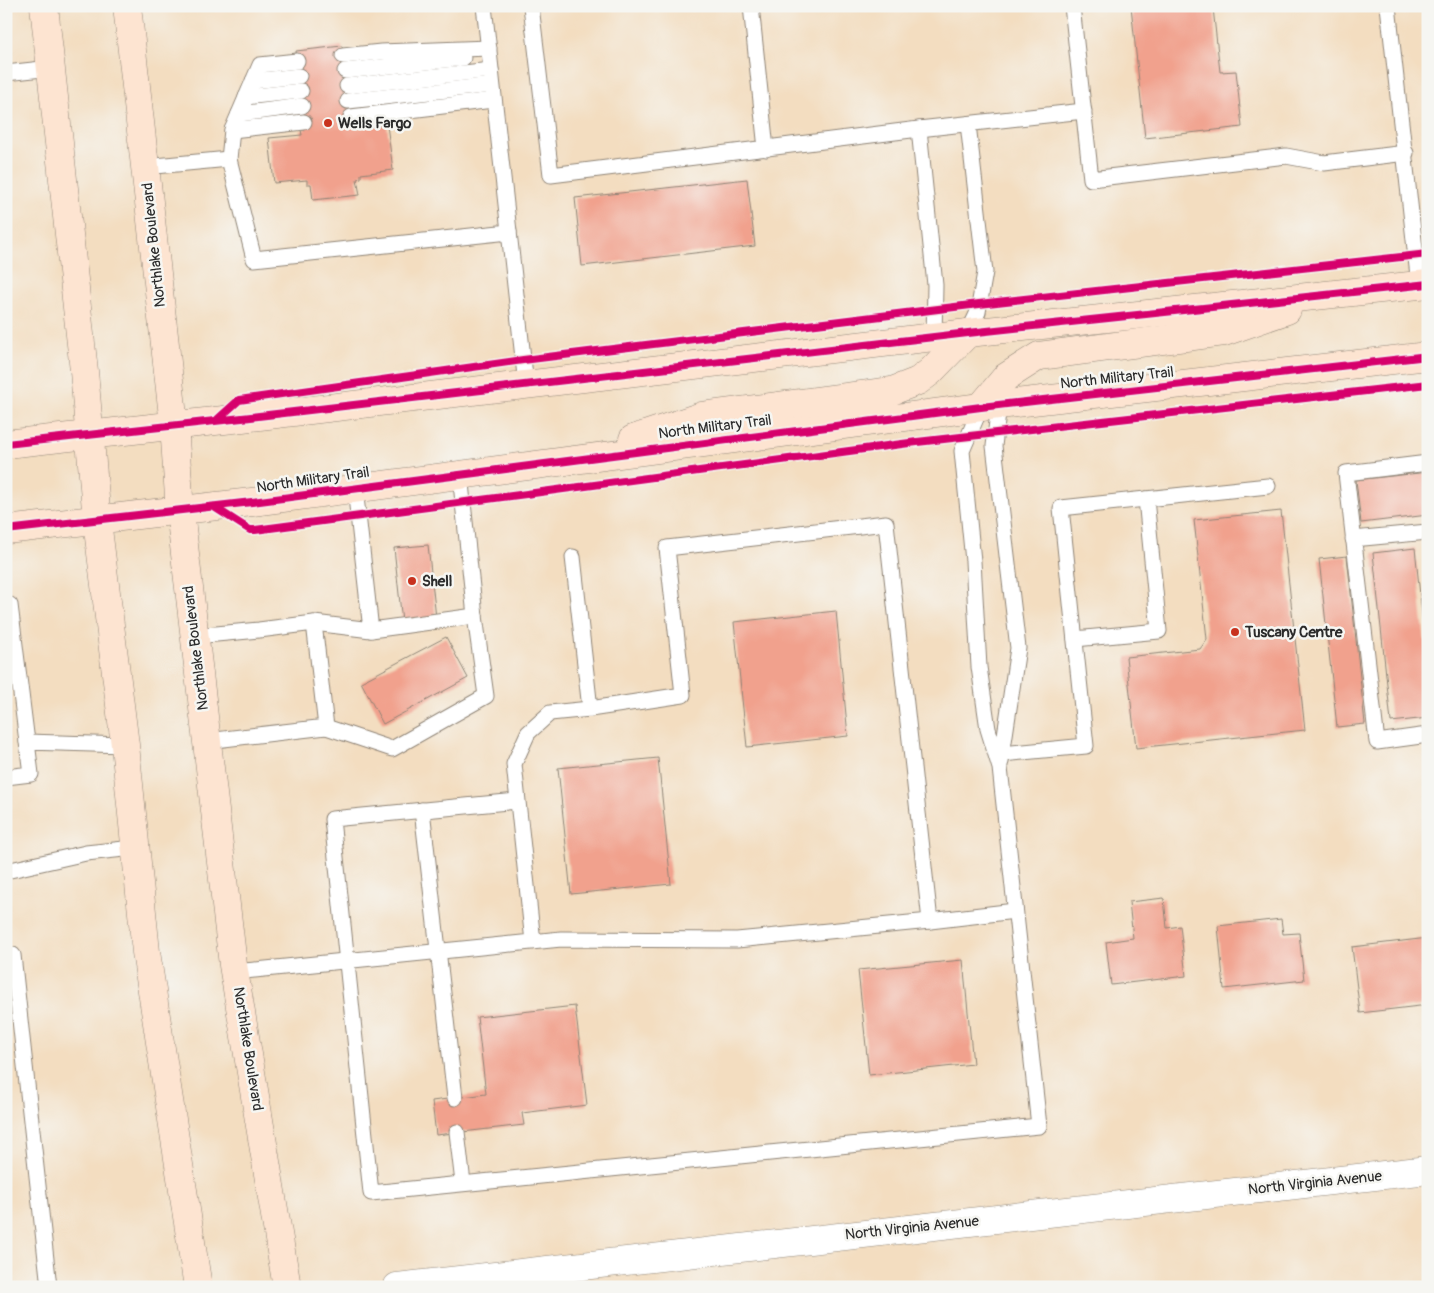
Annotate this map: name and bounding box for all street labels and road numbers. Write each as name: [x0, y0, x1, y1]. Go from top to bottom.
street label: Northlake Boulevard: [138, 182, 170, 308]
street label: North Military Trail: [1059, 363, 1175, 393]
street label: North Military Trail: [657, 411, 773, 443]
street label: North Military Trail: [255, 463, 371, 497]
street label: Northlake Boulevard: [179, 585, 213, 711]
street label: Northlake Boulevard: [229, 986, 267, 1112]
street label: North Virginia Avenue: [1247, 1166, 1383, 1199]
street label: North Virginia Avenue: [844, 1211, 980, 1244]

